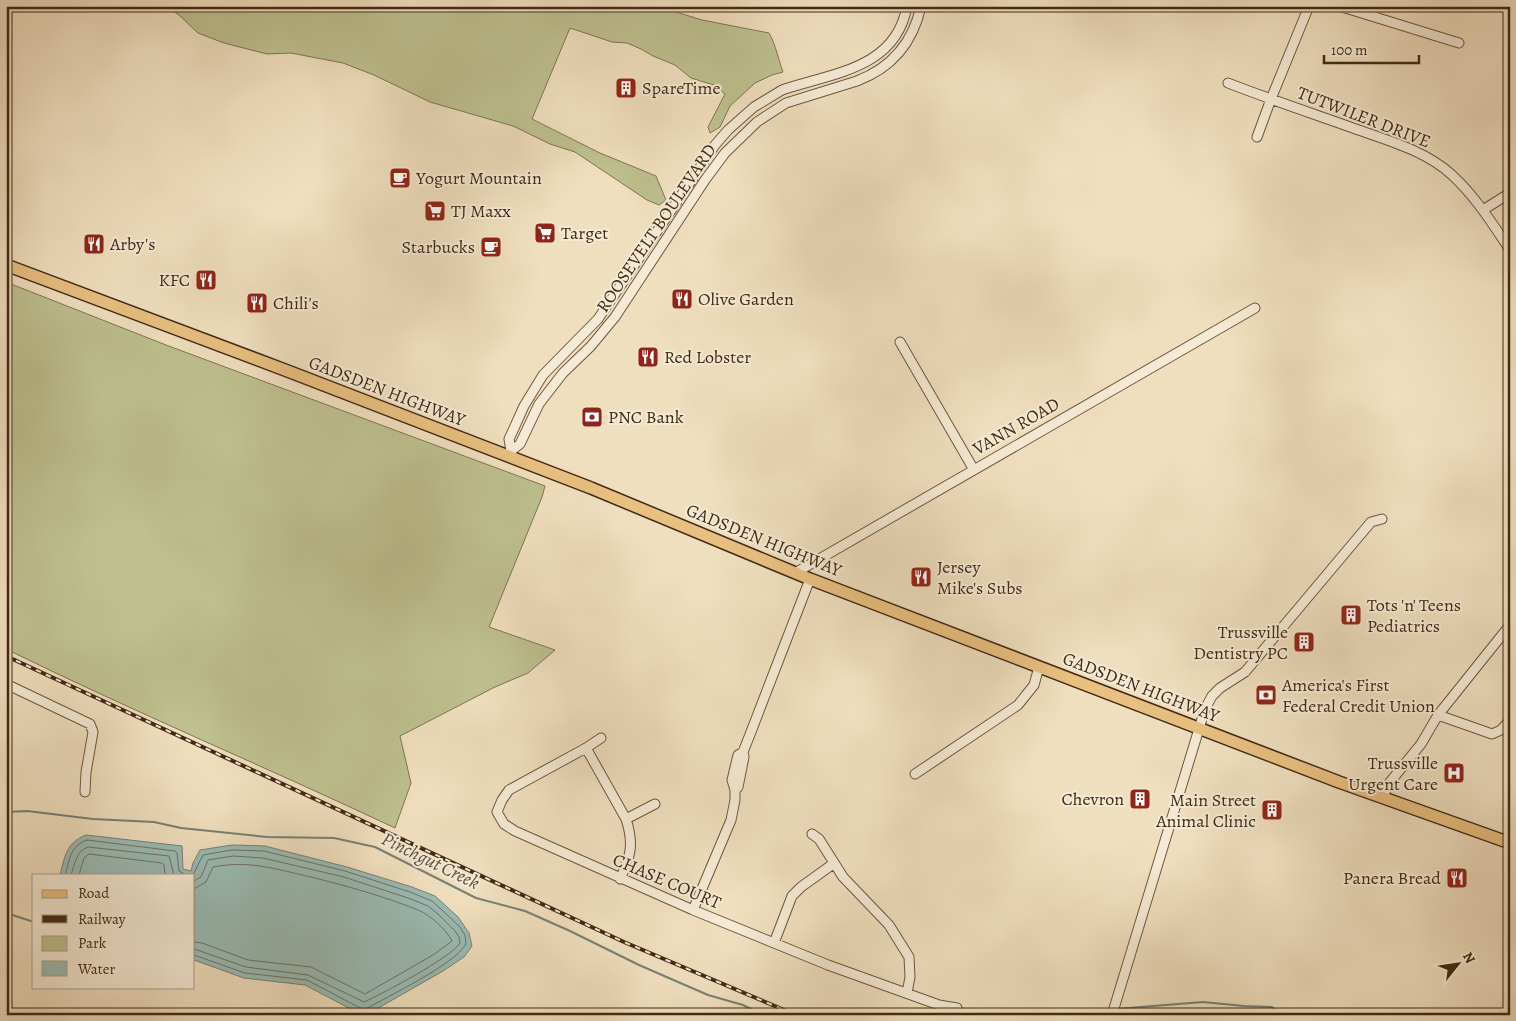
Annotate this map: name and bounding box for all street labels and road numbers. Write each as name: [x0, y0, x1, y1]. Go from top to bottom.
street label: TUTWILER DRIVE: [1294, 81, 1434, 153]
street label: ROOSEVELT BOULEVARD: [591, 139, 721, 317]
street label: GADSDEN HIGHWAY: [305, 350, 470, 432]
street label: VANN ROAD: [967, 391, 1064, 461]
street label: GADSDEN HIGHWAY: [683, 498, 847, 583]
street label: GADSDEN HIGHWAY: [1059, 646, 1224, 728]
street label: CHASE COURT: [609, 847, 725, 915]

